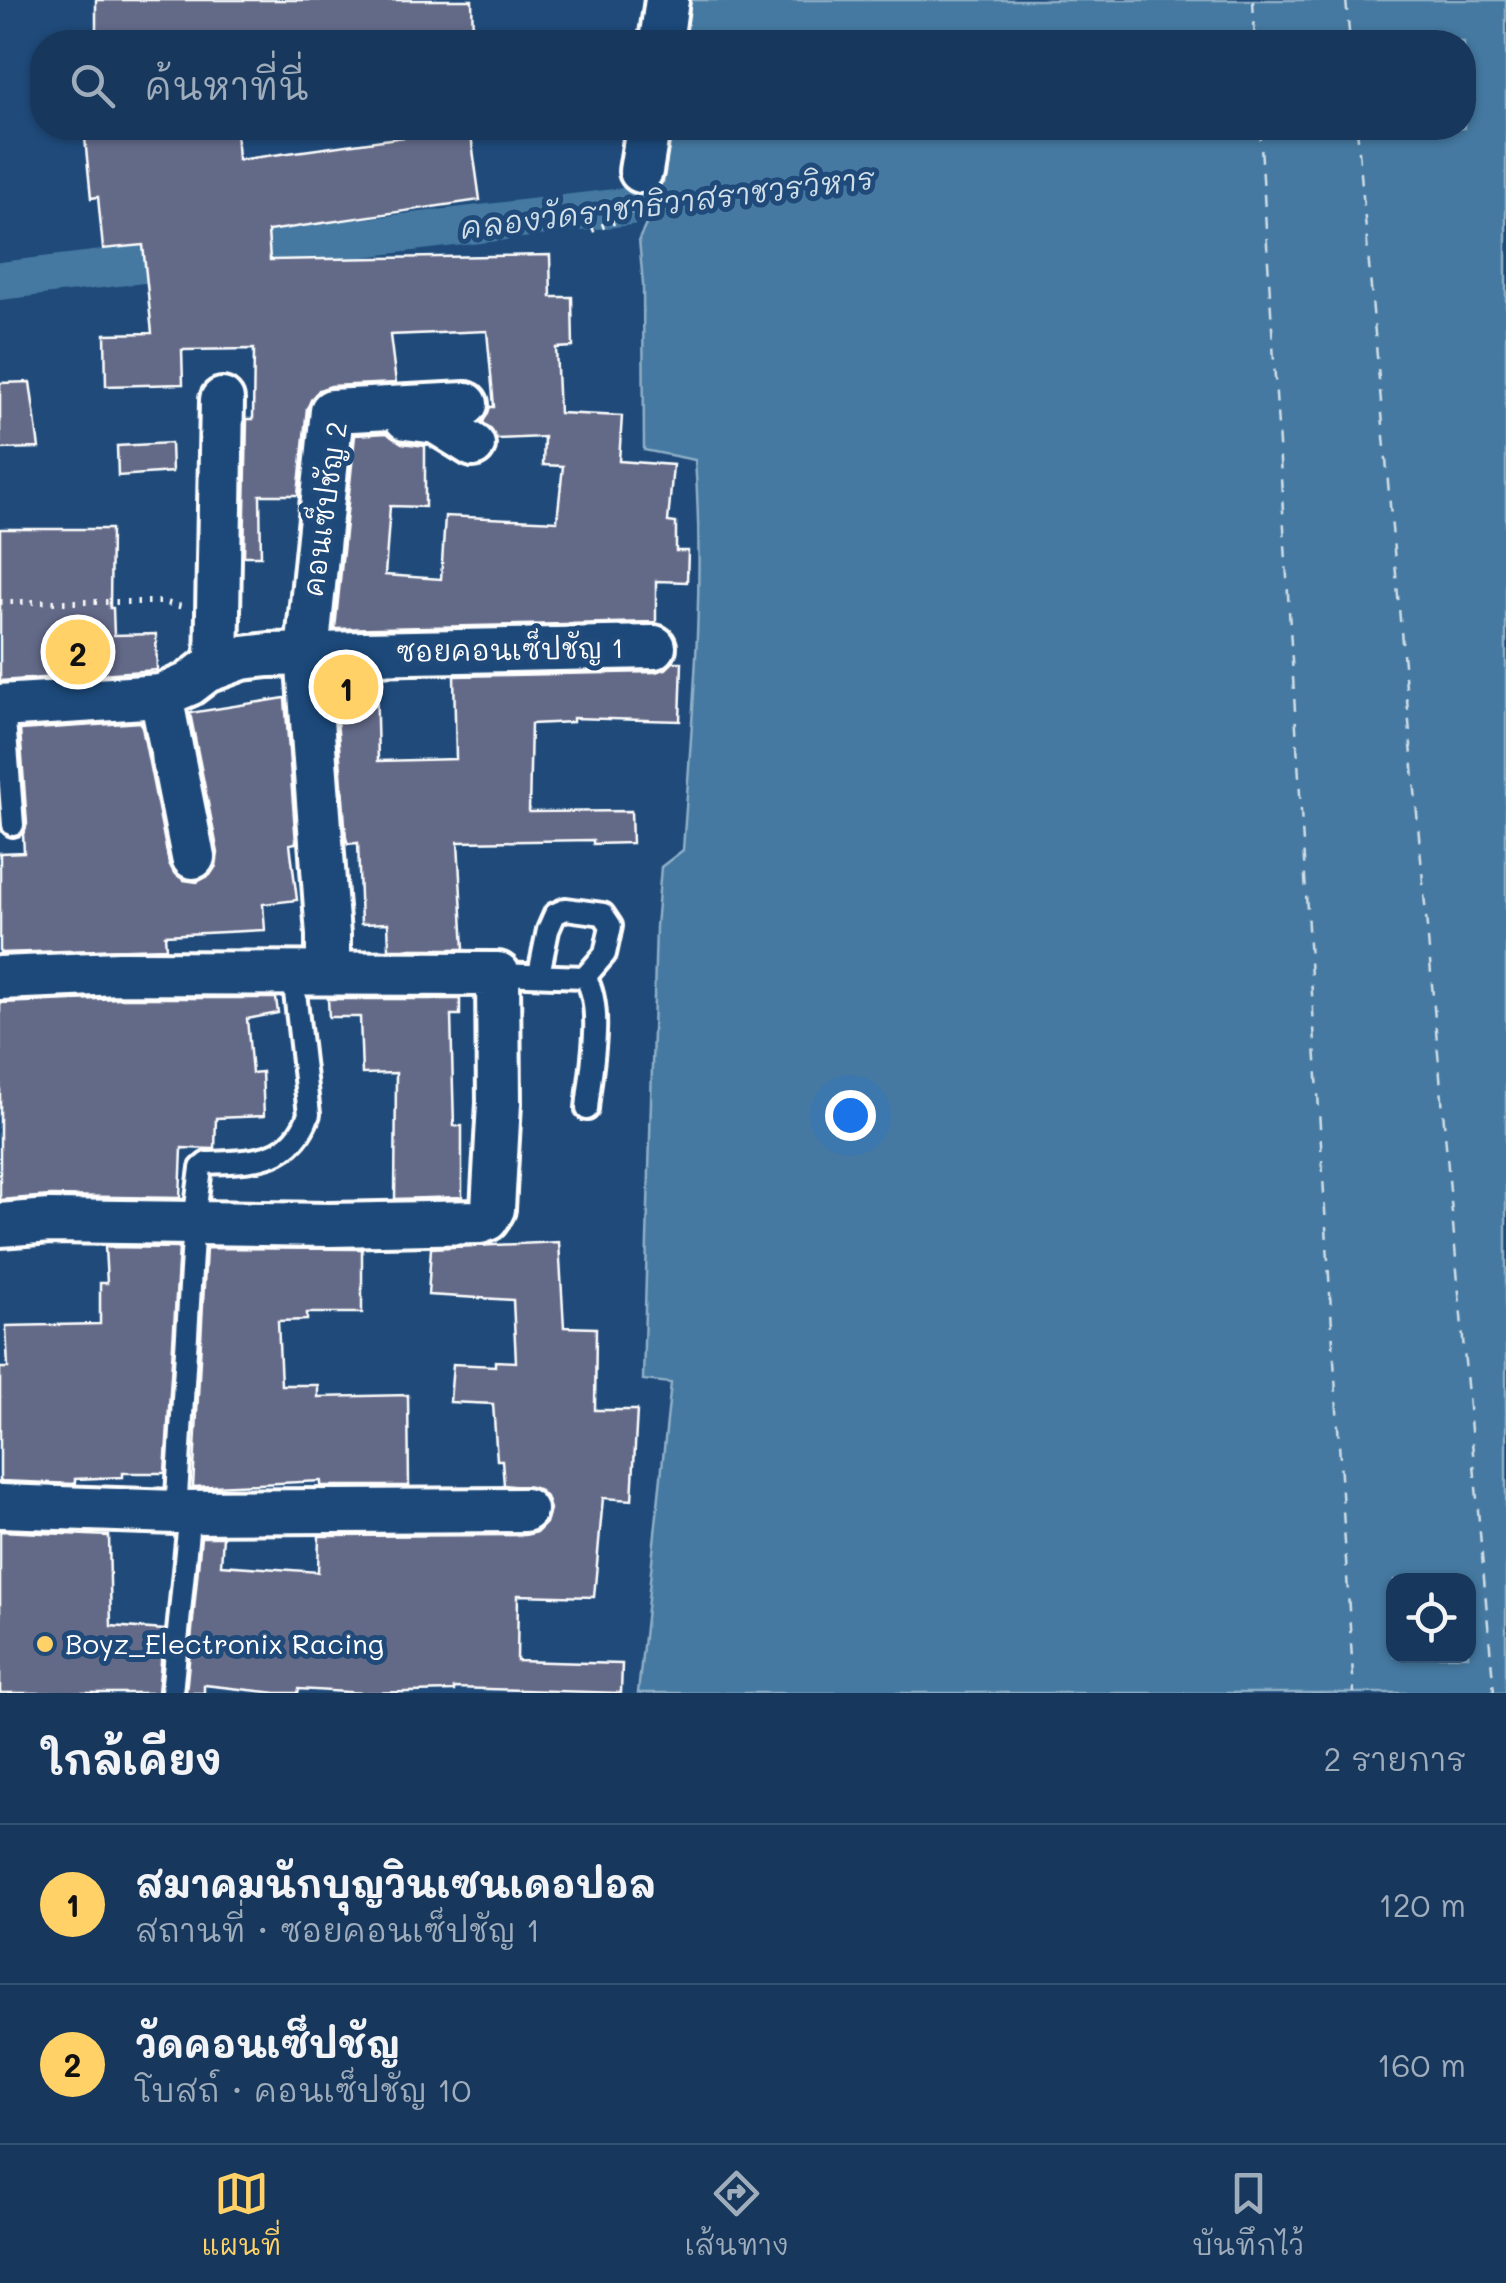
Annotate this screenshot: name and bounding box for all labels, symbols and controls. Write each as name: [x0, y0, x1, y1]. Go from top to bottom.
search box: [30, 30, 1476, 140]
icon: search: [65, 58, 120, 113]
text: ค้นหาที่นี่: [145, 60, 309, 110]
water label: คลองวัดราชาธิวาสราชวรวิหาร: [458, 157, 878, 247]
street label: คอนเซ็ปชัญ 2: [291, 419, 354, 598]
pin: 2: [46, 614, 110, 690]
street label: ซอยคอนเซ็ปชัญ 1: [396, 626, 624, 669]
pin: 1: [314, 650, 378, 724]
your location: [825, 1090, 876, 1141]
map controls: [1386, 1573, 1476, 1663]
button: locate: [1386, 1573, 1476, 1663]
place label: Boyz_Electronix Racing: [65, 1625, 384, 1661]
marker: Boyz_Electronix Racing: [34, 1633, 56, 1655]
text: ใกล้เคียง: [40, 1731, 222, 1786]
text: 2 รายการ: [1324, 1737, 1466, 1779]
text: สมาคมนักบุญวินเซนเดอปอล: [135, 1858, 656, 1908]
text: 1: [65, 1883, 80, 1925]
text: 120 m: [1378, 1883, 1466, 1925]
text: สถานที่ · ซอยคอนเซ็ปชัญ 1: [135, 1908, 540, 1950]
text: วัดคอนเซ็ปชัญ: [135, 2018, 400, 2068]
text: 2: [64, 2043, 81, 2085]
text: 160 m: [1377, 2043, 1466, 2085]
text: โบสถ์ · คอนเซ็ปชัญ 10: [135, 2068, 471, 2110]
tab: แผนที่: [202, 2166, 281, 2262]
tab: เส้นทาง: [685, 2166, 789, 2262]
tab: บันทึกไว้: [1192, 2166, 1304, 2262]

